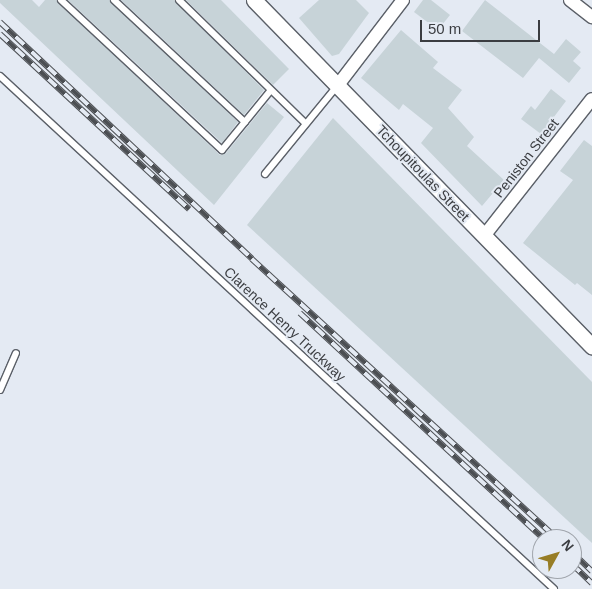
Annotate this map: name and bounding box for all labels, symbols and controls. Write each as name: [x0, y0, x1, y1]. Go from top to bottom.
scale bar: [422, 10, 542, 42]
text: 50 m: [428, 20, 461, 37]
street label: Peniston Street: [490, 115, 562, 201]
street label: Tchoupitoulas Street: [373, 122, 473, 224]
street label: Clarence Henry Truckway: [221, 263, 349, 385]
north arrow: [532, 529, 582, 579]
text: N: [558, 536, 577, 554]

